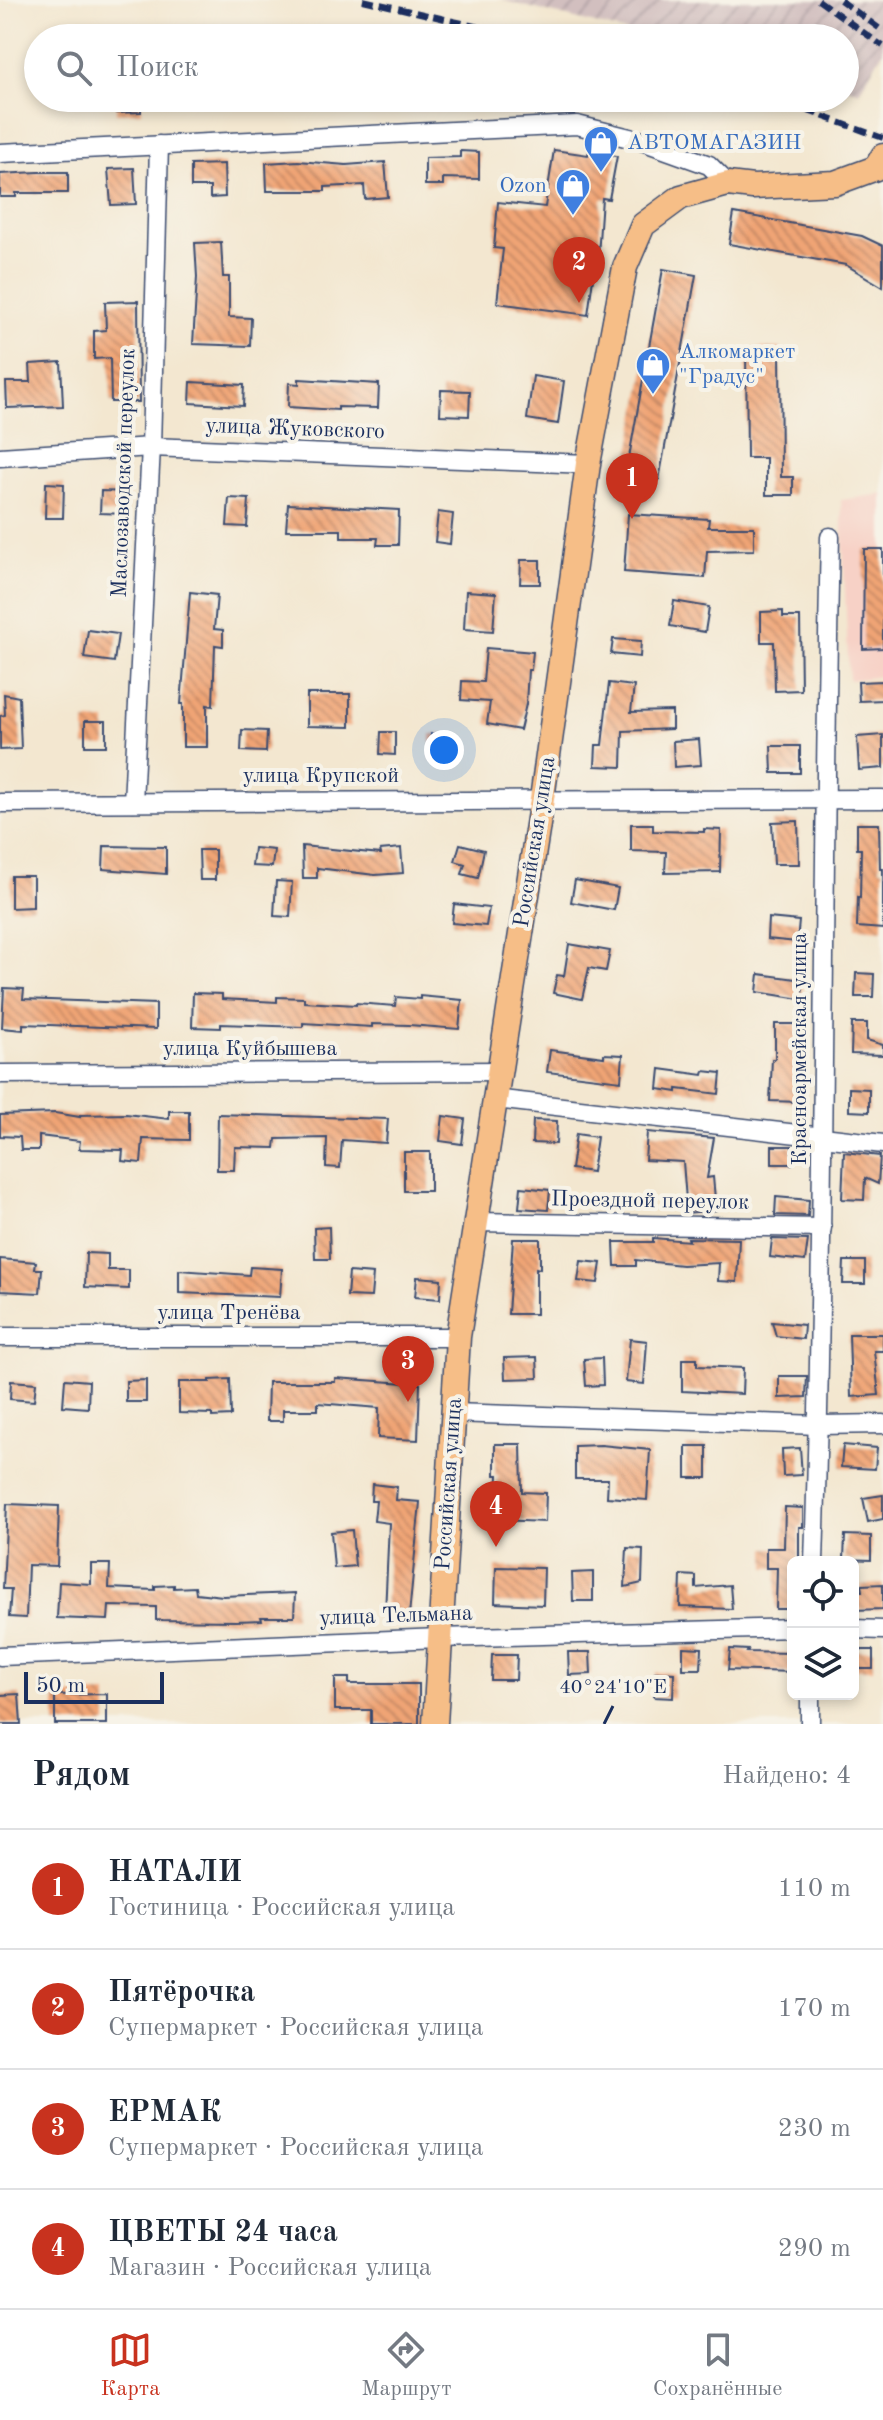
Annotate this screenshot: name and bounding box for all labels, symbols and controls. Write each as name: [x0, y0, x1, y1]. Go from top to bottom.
search box: [24, 24, 859, 112]
icon: search: [52, 46, 96, 90]
text: Поиск: [116, 53, 199, 83]
shop icon: АВТОМАГАЗИН: [582, 124, 620, 174]
place label: АВТОМАГАЗИН: [627, 132, 801, 154]
shop icon: Ozon: [554, 167, 592, 217]
place label: Ozon: [499, 175, 547, 197]
pin: 2: [553, 237, 605, 303]
place label: Алкомаркет "Градус": [679, 341, 795, 388]
shop icon: Алкомаркет "Градус": [634, 346, 672, 396]
street label: Маслозаводской переулок: [109, 348, 139, 598]
street label: улица Жуковского: [205, 415, 385, 443]
pin: 1: [606, 453, 658, 519]
your location: [424, 730, 464, 770]
street label: Российская улица: [511, 755, 559, 929]
street label: улица Крупской: [243, 765, 399, 787]
street label: Красноармейская улица: [789, 932, 811, 1166]
street label: улица Куйбышева: [163, 1038, 337, 1060]
street label: Проездной переулок: [551, 1188, 749, 1214]
street label: улица Тренёва: [157, 1302, 301, 1324]
pin: 3: [382, 1336, 434, 1402]
street label: Российская улица: [432, 1397, 466, 1571]
pin: 4: [470, 1481, 522, 1547]
map controls: [787, 1556, 859, 1700]
button: locate: [787, 1556, 859, 1628]
street label: улица Тельмана: [319, 1602, 473, 1630]
button: layers: [787, 1628, 859, 1700]
scale bar: [24, 1668, 164, 1704]
text: 50 m: [36, 1675, 85, 1697]
text: 40°24'10"E: [559, 1678, 667, 1698]
text: Рядом: [32, 1759, 131, 1793]
text: Найдено: 4: [722, 1763, 851, 1789]
text: НАТАЛИ: [108, 1858, 242, 1888]
text: 1: [50, 1876, 66, 1902]
text: 110 m: [778, 1876, 851, 1902]
text: Гостиница · Российская улица: [108, 1895, 455, 1921]
text: Пятёрочка: [108, 1978, 255, 2008]
text: 2: [50, 1996, 66, 2022]
text: 170 m: [778, 1996, 851, 2022]
text: Супермаркет · Российская улица: [108, 2015, 484, 2041]
text: ЕРМАК: [108, 2098, 221, 2128]
text: 3: [50, 2116, 66, 2142]
text: 230 m: [778, 2116, 851, 2142]
text: Супермаркет · Российская улица: [108, 2135, 484, 2161]
text: ЦВЕТЫ 24 часа: [108, 2218, 338, 2248]
text: 4: [50, 2236, 66, 2262]
text: 290 m: [778, 2236, 851, 2262]
text: Магазин · Российская улица: [108, 2255, 432, 2281]
tab: Карта: [101, 2328, 160, 2403]
tab: Маршрут: [361, 2328, 452, 2403]
tab: Сохранённые: [653, 2328, 782, 2403]

